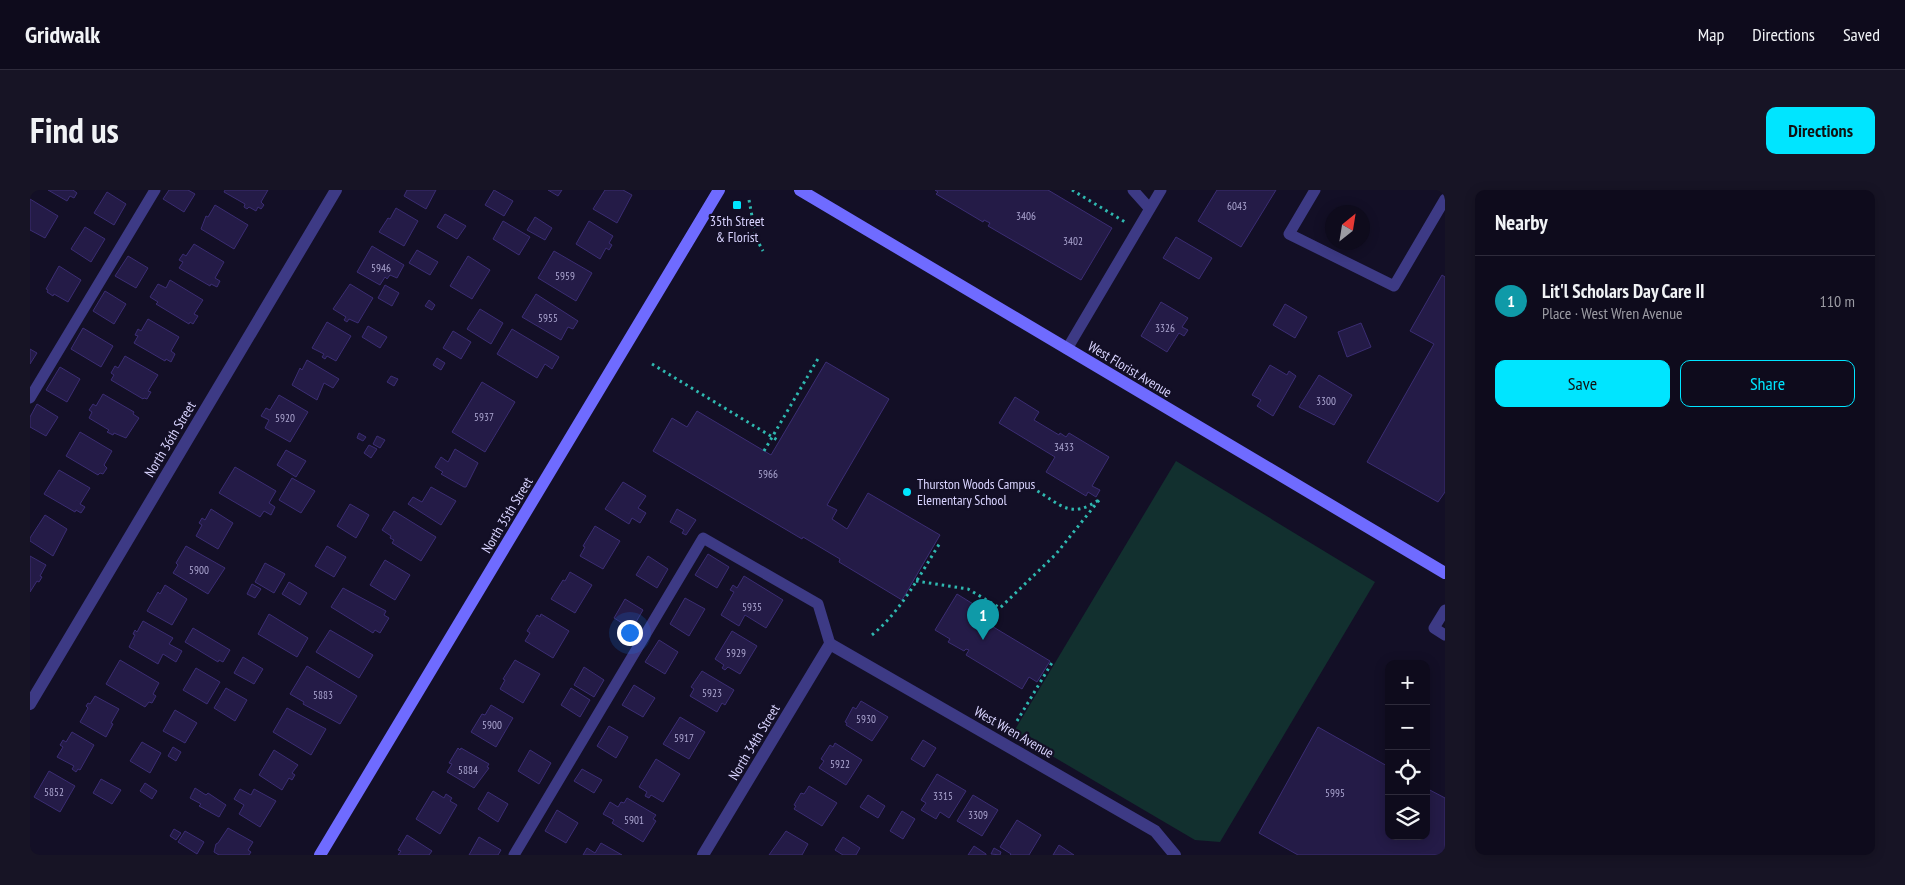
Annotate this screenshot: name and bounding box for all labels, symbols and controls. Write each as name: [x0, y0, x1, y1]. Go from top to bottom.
text: Gridwalk: [25, 19, 100, 50]
text: Map: [1698, 23, 1724, 46]
text: Directions: [1752, 23, 1815, 46]
text: Saved: [1843, 23, 1880, 46]
text: Find us: [30, 107, 119, 153]
button: Directions: [1766, 107, 1875, 154]
marker: 35th Street & Florist: [731, 199, 743, 211]
house number: 6043: [1227, 199, 1247, 213]
north arrow: [1325, 205, 1370, 250]
house number: 3406: [1016, 209, 1036, 223]
text: Nearby: [1495, 209, 1548, 236]
place label: 35th Street & Florist: [710, 212, 764, 246]
house number: 3402: [1063, 234, 1083, 248]
house number: 5946: [371, 261, 391, 275]
house number: 5959: [555, 269, 575, 283]
text: Lit'l Scholars Day Care II: [1542, 279, 1705, 303]
text: 1: [1507, 291, 1515, 311]
text: 110 m: [1820, 291, 1855, 311]
text: Place · West Wren Avenue: [1542, 303, 1683, 323]
house number: 5955: [538, 311, 558, 325]
house number: 3326: [1155, 321, 1175, 335]
street label: West Florist Avenue: [1085, 337, 1175, 401]
button: Save: [1495, 360, 1670, 407]
button: Share: [1680, 360, 1855, 407]
house number: 3300: [1316, 394, 1336, 408]
street label: North 36th Street: [140, 398, 200, 480]
house number: 5937: [474, 410, 494, 424]
house number: 5920: [275, 411, 295, 425]
house number: 3433: [1054, 440, 1074, 454]
house number: 5966: [758, 467, 778, 481]
street label: North 35th Street: [477, 474, 537, 556]
place label: Thurston Woods Campus Elementary School: [917, 475, 1036, 509]
marker: Thurston Woods Campus Elementary School: [901, 486, 913, 498]
house number: 5900: [189, 563, 209, 577]
pin: 1: [967, 599, 999, 640]
house number: 5935: [742, 600, 762, 614]
your location: [617, 620, 643, 646]
house number: 5929: [726, 646, 746, 660]
map controls: [1385, 660, 1430, 840]
button: +: [1385, 660, 1430, 705]
house number: 5923: [702, 686, 722, 700]
house number: 5883: [313, 688, 333, 702]
street label: North 34th Street: [724, 701, 784, 783]
street label: West Wren Avenue: [971, 702, 1057, 762]
button: −: [1385, 705, 1430, 750]
house number: 5930: [856, 712, 876, 726]
house number: 5900: [482, 718, 502, 732]
house number: 5917: [674, 731, 694, 745]
button: locate: [1385, 750, 1430, 795]
house number: 5922: [830, 757, 850, 771]
house number: 5884: [458, 763, 478, 777]
house number: 5852: [44, 785, 64, 799]
house number: 5995: [1325, 786, 1345, 800]
house number: 3315: [933, 789, 953, 803]
button: layers: [1385, 795, 1430, 840]
house number: 3309: [968, 808, 988, 822]
house number: 5901: [624, 813, 644, 827]

